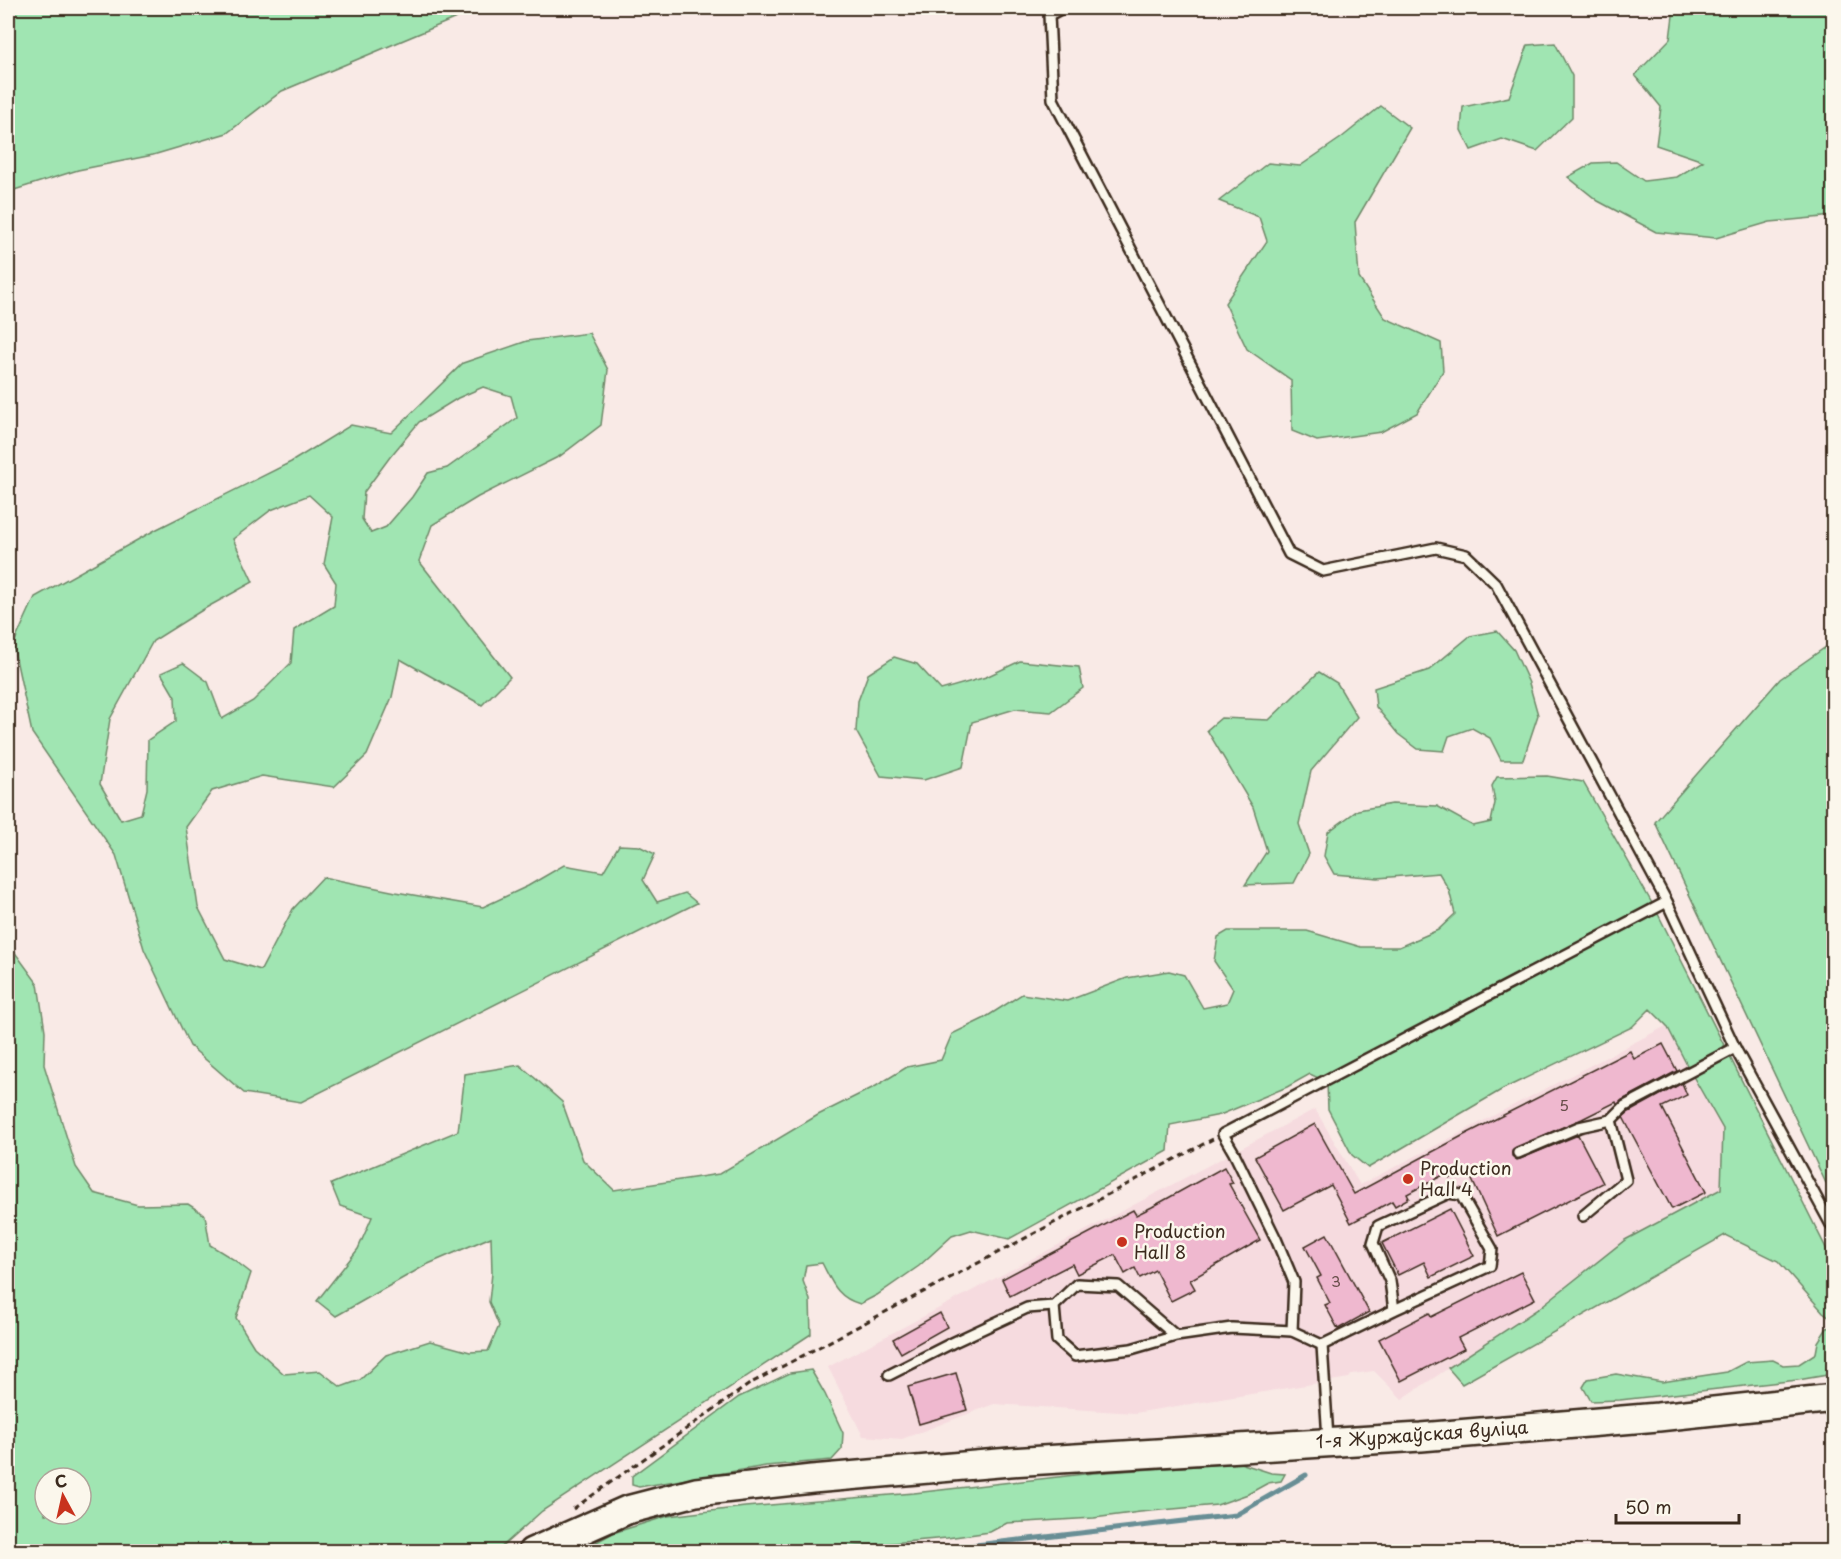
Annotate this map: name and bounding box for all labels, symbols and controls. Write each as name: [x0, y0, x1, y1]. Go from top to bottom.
house number: 5: [1559, 1093, 1569, 1116]
place label: Production Hall 4: [1420, 1154, 1512, 1202]
marker: Production Hall 4: [1401, 1172, 1415, 1186]
place label: Production Hall 8: [1134, 1217, 1226, 1265]
marker: Production Hall 8: [1115, 1235, 1129, 1249]
house number: 3: [1331, 1269, 1341, 1292]
street label: 1-я Журжаўская вуліца: [1315, 1413, 1529, 1454]
north arrow: [33, 1466, 93, 1526]
text: С: [53, 1467, 68, 1493]
scale bar: [1616, 1487, 1739, 1525]
text: 50 m: [1625, 1493, 1672, 1520]

